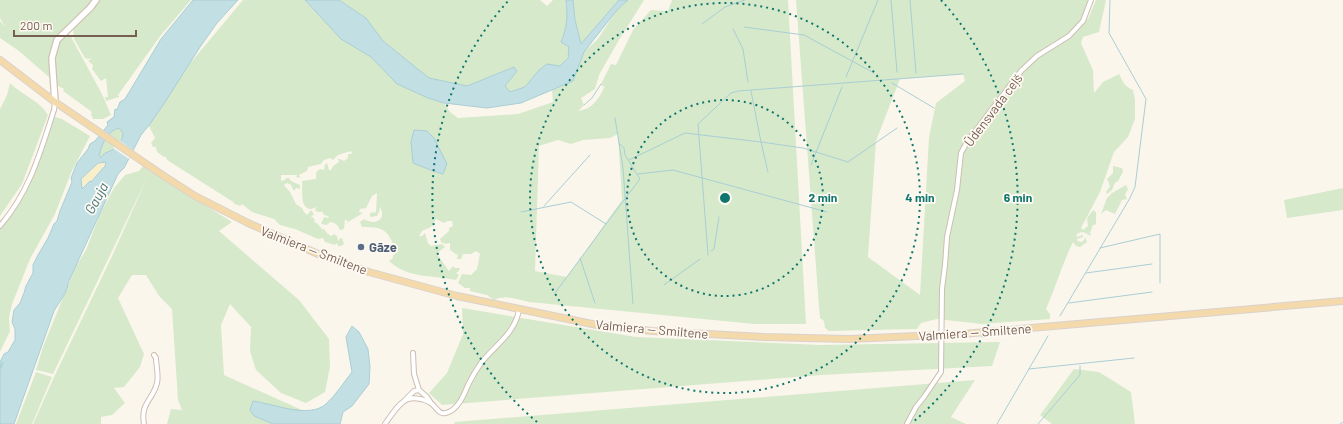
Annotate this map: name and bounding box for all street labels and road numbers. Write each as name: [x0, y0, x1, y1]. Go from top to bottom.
street label: Ūdensvada ceļš: [960, 70, 1026, 150]
street label: Valmiera — Smiltene: [258, 222, 370, 278]
street label: Valmiera — Smiltene: [595, 316, 709, 342]
street label: Valmiera — Smiltene: [918, 320, 1032, 344]

